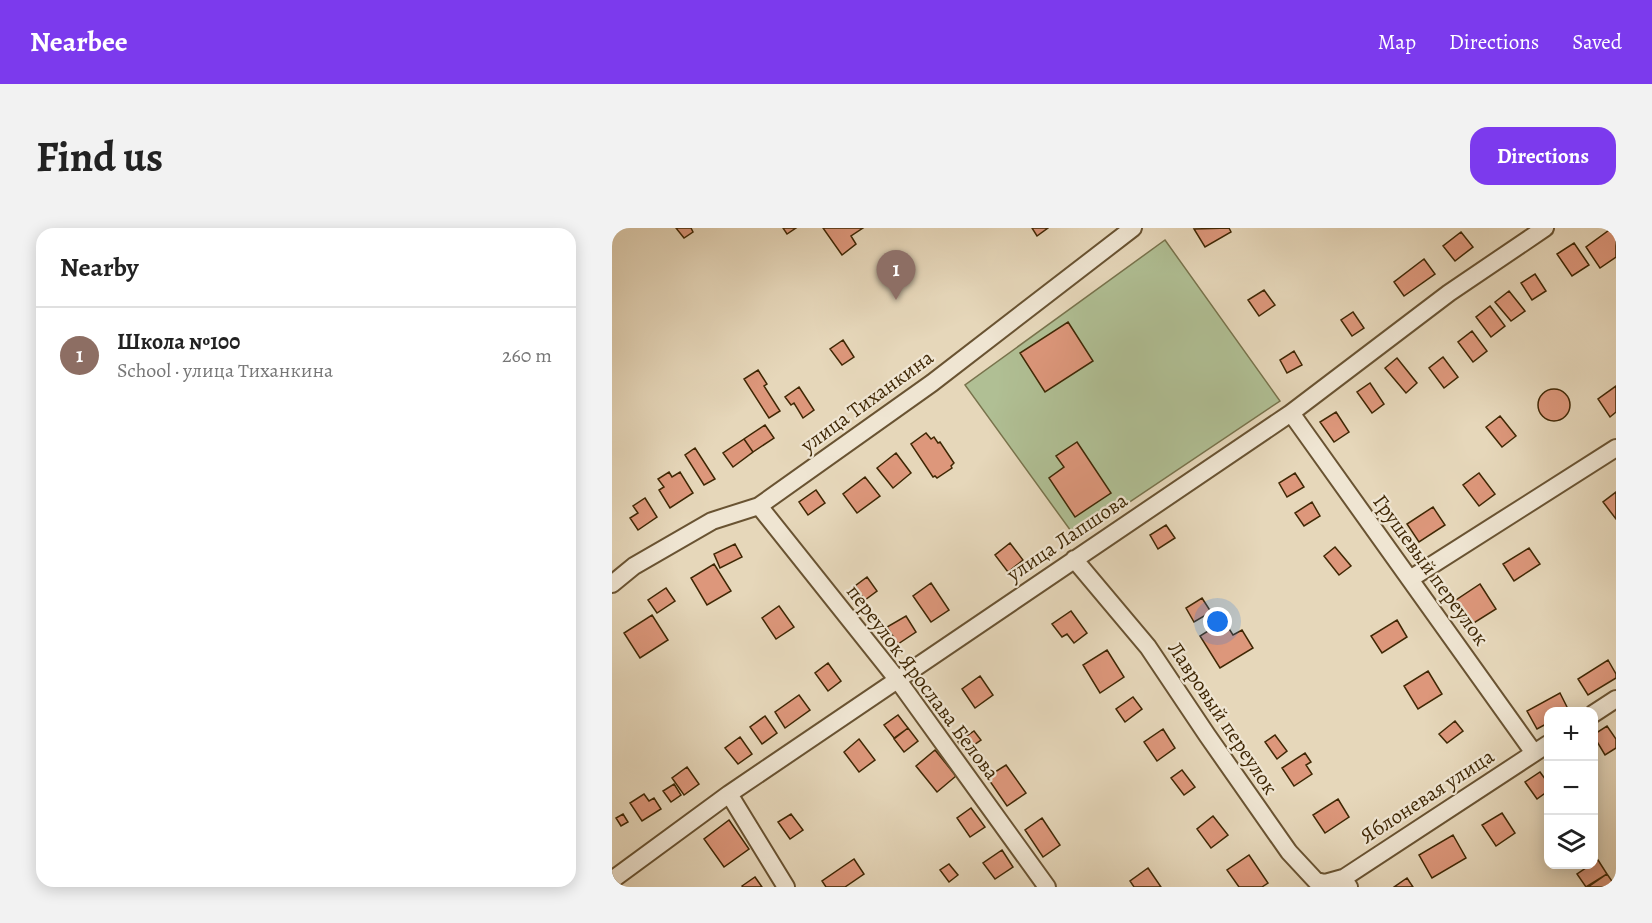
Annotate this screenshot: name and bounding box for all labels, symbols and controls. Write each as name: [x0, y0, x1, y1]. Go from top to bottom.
text: Nearbee: [30, 23, 128, 61]
text: Map: [1378, 28, 1416, 56]
text: Directions: [1449, 28, 1539, 56]
text: Saved: [1572, 28, 1622, 56]
button: Directions: [1470, 127, 1616, 185]
text: Find us: [36, 128, 163, 185]
text: Nearby: [60, 250, 139, 285]
pin: 1: [876, 250, 916, 300]
text: Школа №100: [117, 327, 240, 357]
text: 1: [76, 342, 83, 369]
text: 260 m: [502, 342, 552, 369]
street label: улица Тиханкина: [794, 343, 939, 459]
text: School · улица Тиханкина: [117, 357, 333, 384]
street label: улица Лапшова: [1000, 486, 1133, 588]
street label: Грушевый переулок: [1367, 489, 1495, 651]
street label: переулок Ярослава Белова: [840, 578, 1006, 786]
your location: [1203, 607, 1232, 636]
street label: Лавровый переулок: [1161, 636, 1285, 800]
map controls: [1544, 707, 1598, 869]
button: +: [1544, 707, 1598, 761]
street label: Яблоневая улица: [1355, 742, 1500, 850]
button: −: [1544, 761, 1598, 815]
button: layers: [1544, 815, 1598, 869]

